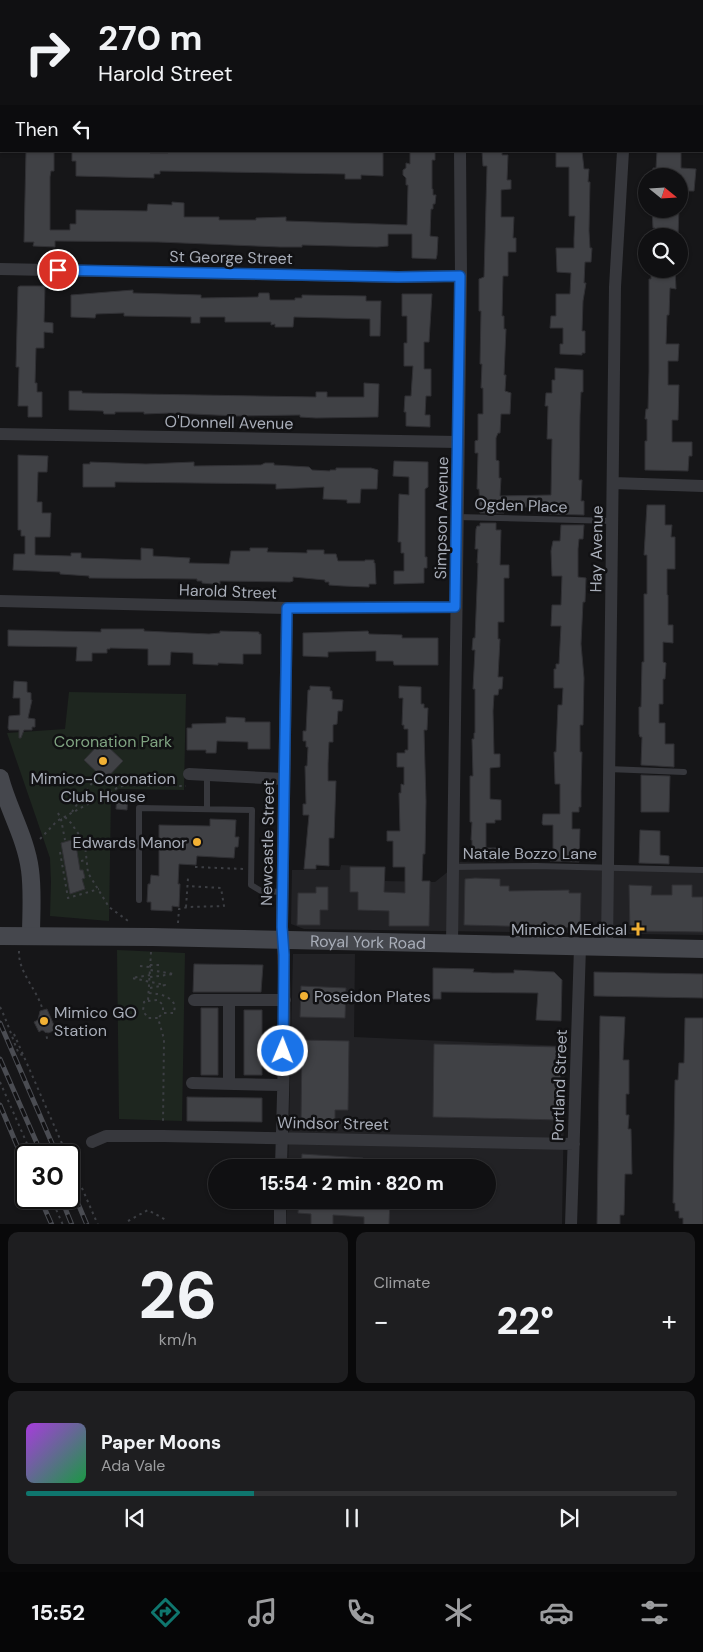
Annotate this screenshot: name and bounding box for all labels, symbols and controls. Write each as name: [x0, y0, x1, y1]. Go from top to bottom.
text: 270 m: [98, 15, 202, 61]
icon: right: [15, 20, 80, 85]
text: Harold Street: [98, 59, 233, 88]
icon: left: [68, 115, 96, 143]
text: Then: [15, 117, 58, 142]
north arrow: [638, 168, 688, 218]
map controls: [638, 168, 688, 278]
button: search: [638, 228, 688, 278]
street label: St George Street: [169, 246, 293, 269]
pin: [37, 249, 79, 291]
icon: arrive: [44, 256, 72, 284]
street label: O'Donnell Avenue: [164, 411, 293, 434]
street label: Simpson Avenue: [430, 456, 453, 580]
street label: Ogden Place: [474, 493, 568, 518]
street label: Hay Avenue: [585, 505, 608, 593]
street label: Harold Street: [179, 579, 277, 604]
park label: Coronation Park: [54, 731, 172, 752]
marker: Mimico-Coronation Club House: [97, 755, 109, 767]
place label: Mimico-Coronation Club House: [30, 768, 176, 807]
street label: Newcastle Street: [256, 780, 279, 906]
place label: Edwards Manor: [73, 832, 187, 853]
marker: Edwards Manor: [191, 836, 203, 848]
street label: Natale Bozzo Lane: [463, 843, 597, 864]
place label: Mimico MEdical: [511, 919, 627, 940]
marker: Mimico MEdical: [631, 922, 645, 936]
street label: Royal York Road: [310, 930, 426, 954]
place label: Poseidon Plates: [314, 986, 431, 1007]
marker: Poseidon Plates: [298, 990, 310, 1002]
place label: Mimico GO Station: [54, 1002, 137, 1041]
marker: Mimico GO Station: [38, 1015, 50, 1027]
position arrow: [256, 1024, 308, 1076]
street label: Portland Street: [547, 1029, 572, 1141]
street label: Windsor Street: [277, 1112, 389, 1135]
speed limit sign: 30: [15, 1144, 80, 1209]
text: 15:54 · 2 min · 820 m: [260, 1171, 444, 1196]
text: 26: [138, 1254, 217, 1338]
text: Climate: [374, 1272, 430, 1293]
text: 22°: [496, 1296, 554, 1346]
text: −: [374, 1303, 389, 1340]
text: +: [662, 1303, 677, 1340]
text: km/h: [159, 1329, 197, 1350]
text: Paper Moons: [101, 1430, 221, 1455]
text: Ada Vale: [101, 1455, 165, 1476]
icon: previous: [121, 1504, 149, 1532]
icon: pause: [338, 1504, 366, 1532]
icon: next: [555, 1504, 583, 1532]
icon: directions: [148, 1595, 183, 1630]
icon: music: [245, 1595, 280, 1630]
icon: phone: [343, 1595, 378, 1630]
icon: climate: [441, 1595, 476, 1630]
icon: car: [539, 1595, 574, 1630]
icon: filters: [637, 1595, 672, 1630]
text: 15:52: [31, 1598, 85, 1627]

